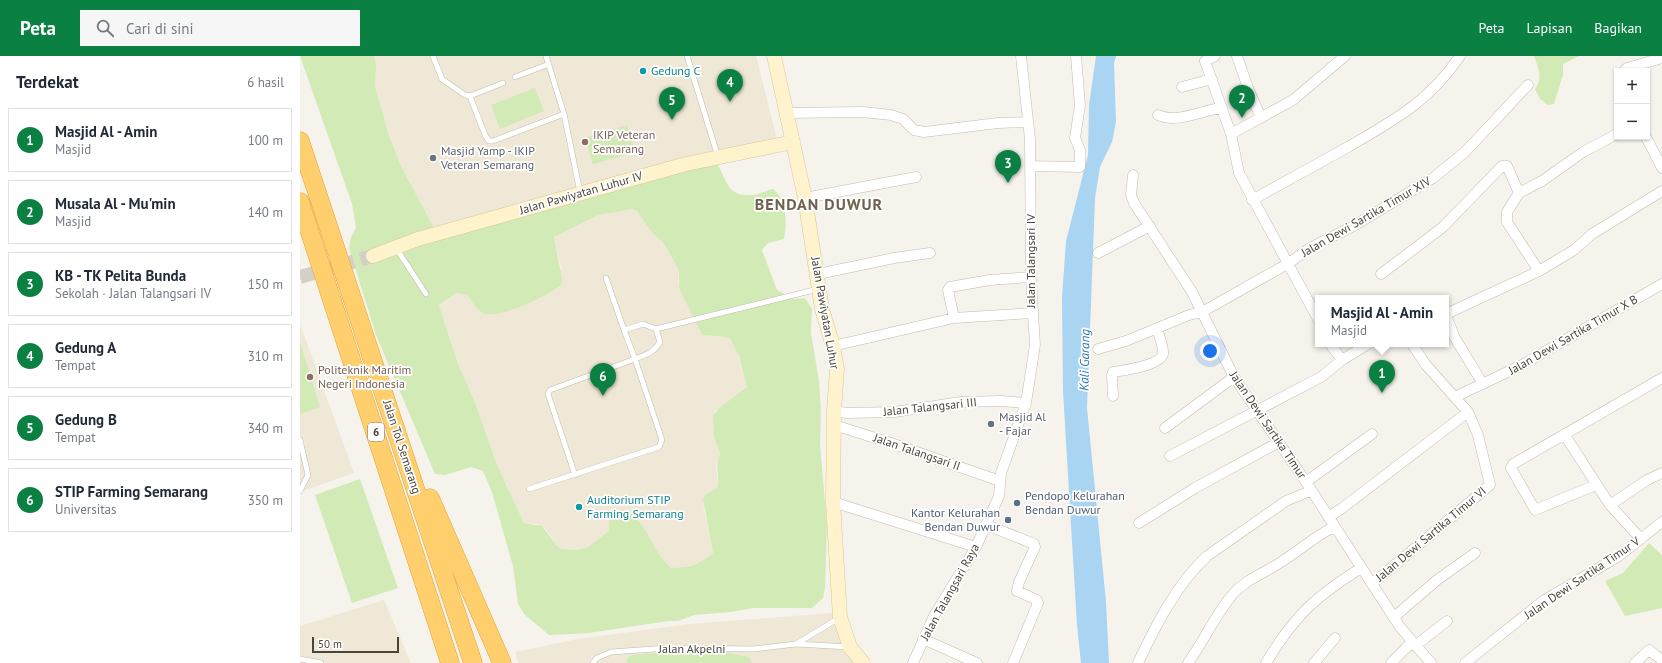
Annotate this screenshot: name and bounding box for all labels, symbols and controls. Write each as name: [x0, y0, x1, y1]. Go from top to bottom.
search box: [80, 10, 360, 46]
text: Peta: [20, 16, 56, 40]
icon: search: [94, 17, 116, 39]
text: Cari di sini: [126, 19, 193, 38]
text: Peta: [1478, 19, 1505, 37]
text: Lapisan: [1527, 19, 1572, 37]
text: Bagikan: [1594, 19, 1642, 37]
place label: Gedung C: [651, 63, 701, 78]
marker: Gedung C: [638, 66, 648, 76]
map controls: [1614, 68, 1650, 140]
button: +: [1614, 68, 1650, 104]
pin: 4: [717, 69, 743, 102]
text: Terdekat: [16, 71, 79, 93]
text: 6 hasil: [247, 74, 284, 91]
pin: 2: [1229, 85, 1255, 118]
pin: 5: [659, 87, 685, 120]
button: −: [1614, 104, 1650, 140]
text: Masjid Al - Amin: [55, 122, 157, 141]
place label: IKIP Veteran Semarang: [593, 127, 655, 156]
text: 1: [26, 132, 34, 149]
text: 100 m: [248, 132, 283, 149]
marker: IKIP Veteran Semarang: [580, 137, 590, 147]
text: Masjid: [55, 141, 91, 158]
place label: Masjid Yamp - IKIP Veteran Semarang: [440, 143, 535, 172]
pin: 3: [995, 150, 1021, 183]
marker: Masjid Yamp - IKIP Veteran Semarang: [428, 153, 438, 163]
street label: Jalan Pawiyatan Luhur IV: [517, 168, 644, 218]
street label: Jalan Dewi Sartika Timur XIV: [1297, 173, 1433, 260]
text: Musala Al - Mu'min: [55, 194, 176, 213]
district label: BENDAN DUWUR: [755, 194, 883, 214]
text: 2: [26, 204, 34, 221]
text: 140 m: [248, 204, 283, 221]
text: Masjid: [55, 213, 91, 230]
street label: Jalan Talangsari IV: [1023, 214, 1038, 309]
street label: Jalan Pawiyatan Luhur: [808, 255, 843, 370]
text: KB - TK Pelita Bunda: [55, 266, 186, 285]
text: 3: [26, 276, 34, 293]
text: 150 m: [248, 276, 283, 293]
text: Sekolah · Jalan Talangsari IV: [55, 285, 211, 302]
street label: Jalan Dewi Sartika Timur X B: [1505, 291, 1640, 378]
popup: [1315, 295, 1449, 347]
text: Masjid Al - Amin: [1331, 303, 1433, 322]
text: Masjid: [1331, 322, 1367, 339]
water label: Kali Garang: [1075, 329, 1094, 391]
text: Gedung A: [55, 338, 116, 357]
your location: [1200, 341, 1220, 361]
text: 4: [26, 348, 34, 365]
text: 310 m: [248, 348, 283, 365]
text: Tempat: [55, 357, 96, 374]
pin: 1: [1369, 360, 1395, 393]
place label: Politeknik Maritim Negeri Indonesia: [318, 362, 411, 391]
pin: 6: [590, 363, 616, 396]
street label: Jalan Dewi Sartika Timur: [1226, 367, 1310, 481]
marker: Politeknik Maritim Negeri Indonesia: [305, 372, 315, 382]
street label: Jalan Talangsari III: [881, 394, 978, 419]
street label: Jalan Tol Semarang: [380, 397, 425, 496]
place label: Masjid Al - Fajar: [999, 409, 1046, 438]
text: Gedung B: [55, 410, 117, 429]
marker: Masjid Al - Fajar: [986, 419, 996, 429]
text: 5: [26, 420, 34, 437]
text: 340 m: [248, 420, 283, 437]
road number: 6: [368, 423, 384, 441]
text: Tempat: [55, 429, 96, 446]
street label: Jalan Talangsari II: [871, 429, 962, 473]
text: STIP Farming Semarang: [55, 482, 208, 501]
street label: Jalan Dewi Sartika Timur VI: [1372, 483, 1489, 585]
place label: Pendopo Kelurahan Bendan Duwur: [1025, 488, 1125, 517]
text: 6: [26, 492, 34, 509]
text: 350 m: [248, 492, 283, 509]
place label: Auditorium STIP Farming Semarang: [587, 492, 684, 521]
marker: Pendopo Kelurahan Bendan Duwur: [1012, 498, 1022, 508]
text: Universitas: [55, 501, 117, 518]
marker: Auditorium STIP Farming Semarang: [574, 502, 584, 512]
place label: Kantor Kelurahan Bendan Duwur: [911, 505, 1000, 534]
marker: Kantor Kelurahan Bendan Duwur: [1003, 515, 1013, 525]
street label: Jalan Dewi Sartika Timur V: [1520, 533, 1642, 622]
street label: Jalan Talangsari Raya: [916, 541, 982, 644]
scale bar: [312, 635, 399, 654]
text: 50 m: [318, 637, 342, 651]
street label: Jalan Akpelni: [658, 641, 725, 656]

